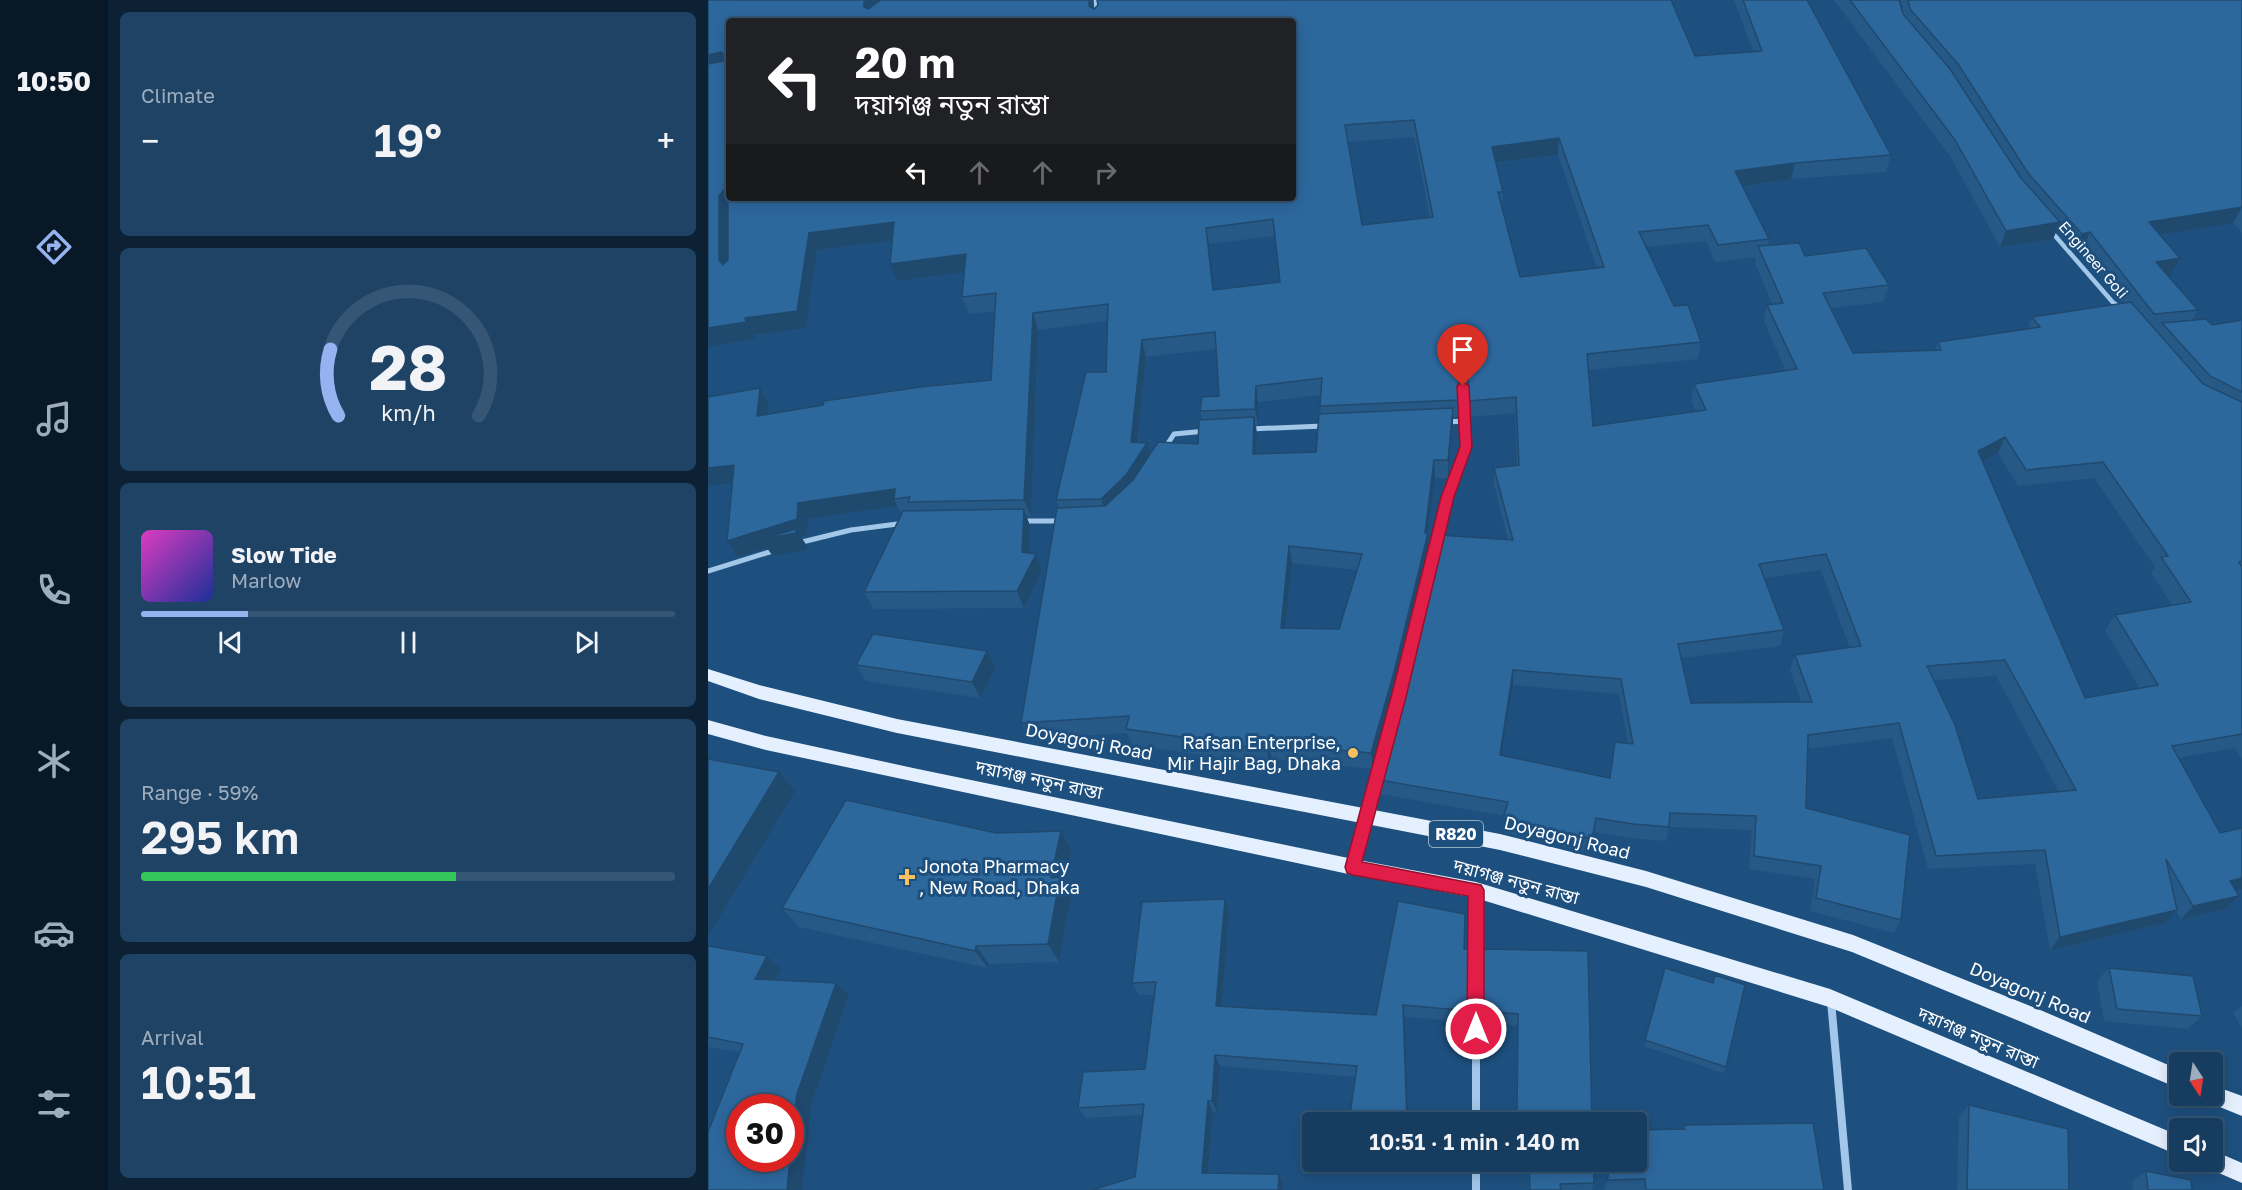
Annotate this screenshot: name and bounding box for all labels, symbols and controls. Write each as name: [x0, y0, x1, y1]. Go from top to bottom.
text: 20 m: [855, 37, 955, 87]
icon: left: [756, 42, 834, 120]
text: 10:50: [17, 65, 91, 97]
text: Climate: [141, 83, 215, 107]
text: দয়াগঞ্জ নতুন রাস্তা: [855, 88, 1049, 120]
text: 19°: [374, 113, 442, 167]
text: −: [141, 121, 159, 160]
text: +: [657, 121, 675, 160]
icon: left: [900, 156, 933, 189]
icon: ahead: [963, 156, 996, 189]
icon: ahead: [1026, 156, 1059, 189]
icon: right: [1089, 156, 1122, 189]
street label: Engineer Goli: [2055, 217, 2132, 302]
icon: directions: [33, 226, 75, 268]
pin: [1437, 324, 1488, 386]
text: 28: [369, 330, 447, 405]
icon: arrive: [1446, 333, 1479, 366]
icon: music: [33, 398, 75, 440]
text: km/h: [381, 401, 435, 427]
text: Slow Tide: [231, 541, 337, 568]
text: Marlow: [231, 568, 302, 592]
icon: phone: [33, 569, 75, 611]
icon: previous: [214, 626, 247, 659]
icon: pause: [392, 626, 425, 659]
icon: next: [570, 626, 603, 659]
street label: Doyagonj Road: [1024, 718, 1155, 764]
place label: Rafsan Enterprise, Mir Hajir Bag, Dhaka: [1167, 731, 1341, 774]
icon: climate: [33, 740, 75, 782]
marker: Rafsan Enterprise, Mir Hajir Bag, Dhaka: [1346, 746, 1360, 760]
street label: দয়াগঞ্জ নতুন রাস্তা: [973, 755, 1105, 804]
text: Range · 59%: [141, 780, 258, 804]
text: 295 km: [141, 810, 300, 864]
street label: Doyagonj Road: [1502, 811, 1633, 863]
road number: R820: [1429, 821, 1483, 847]
street label: দয়াগঞ্জ নতুন রাস্তা: [1450, 853, 1582, 909]
place label: Jonota Pharmacy , New Road, Dhaka: [919, 855, 1080, 898]
marker: Jonota Pharmacy , New Road, Dhaka: [900, 870, 914, 884]
icon: car: [33, 912, 75, 954]
street label: Doyagonj Road: [1967, 957, 2094, 1027]
position arrow: [1444, 997, 1508, 1061]
street label: দয়াগঞ্জ নতুন রাস্তা: [1913, 1001, 2042, 1073]
text: Arrival: [141, 1025, 204, 1049]
north arrow: [2169, 1052, 2223, 1106]
map controls: [2169, 1052, 2223, 1172]
text: 10:51: [141, 1055, 256, 1109]
icon: filters: [33, 1083, 75, 1125]
speed limit sign: 30: [726, 1094, 804, 1172]
button: sound: [2169, 1118, 2223, 1172]
text: 10:51 · 1 min · 140 m: [1369, 1128, 1580, 1155]

